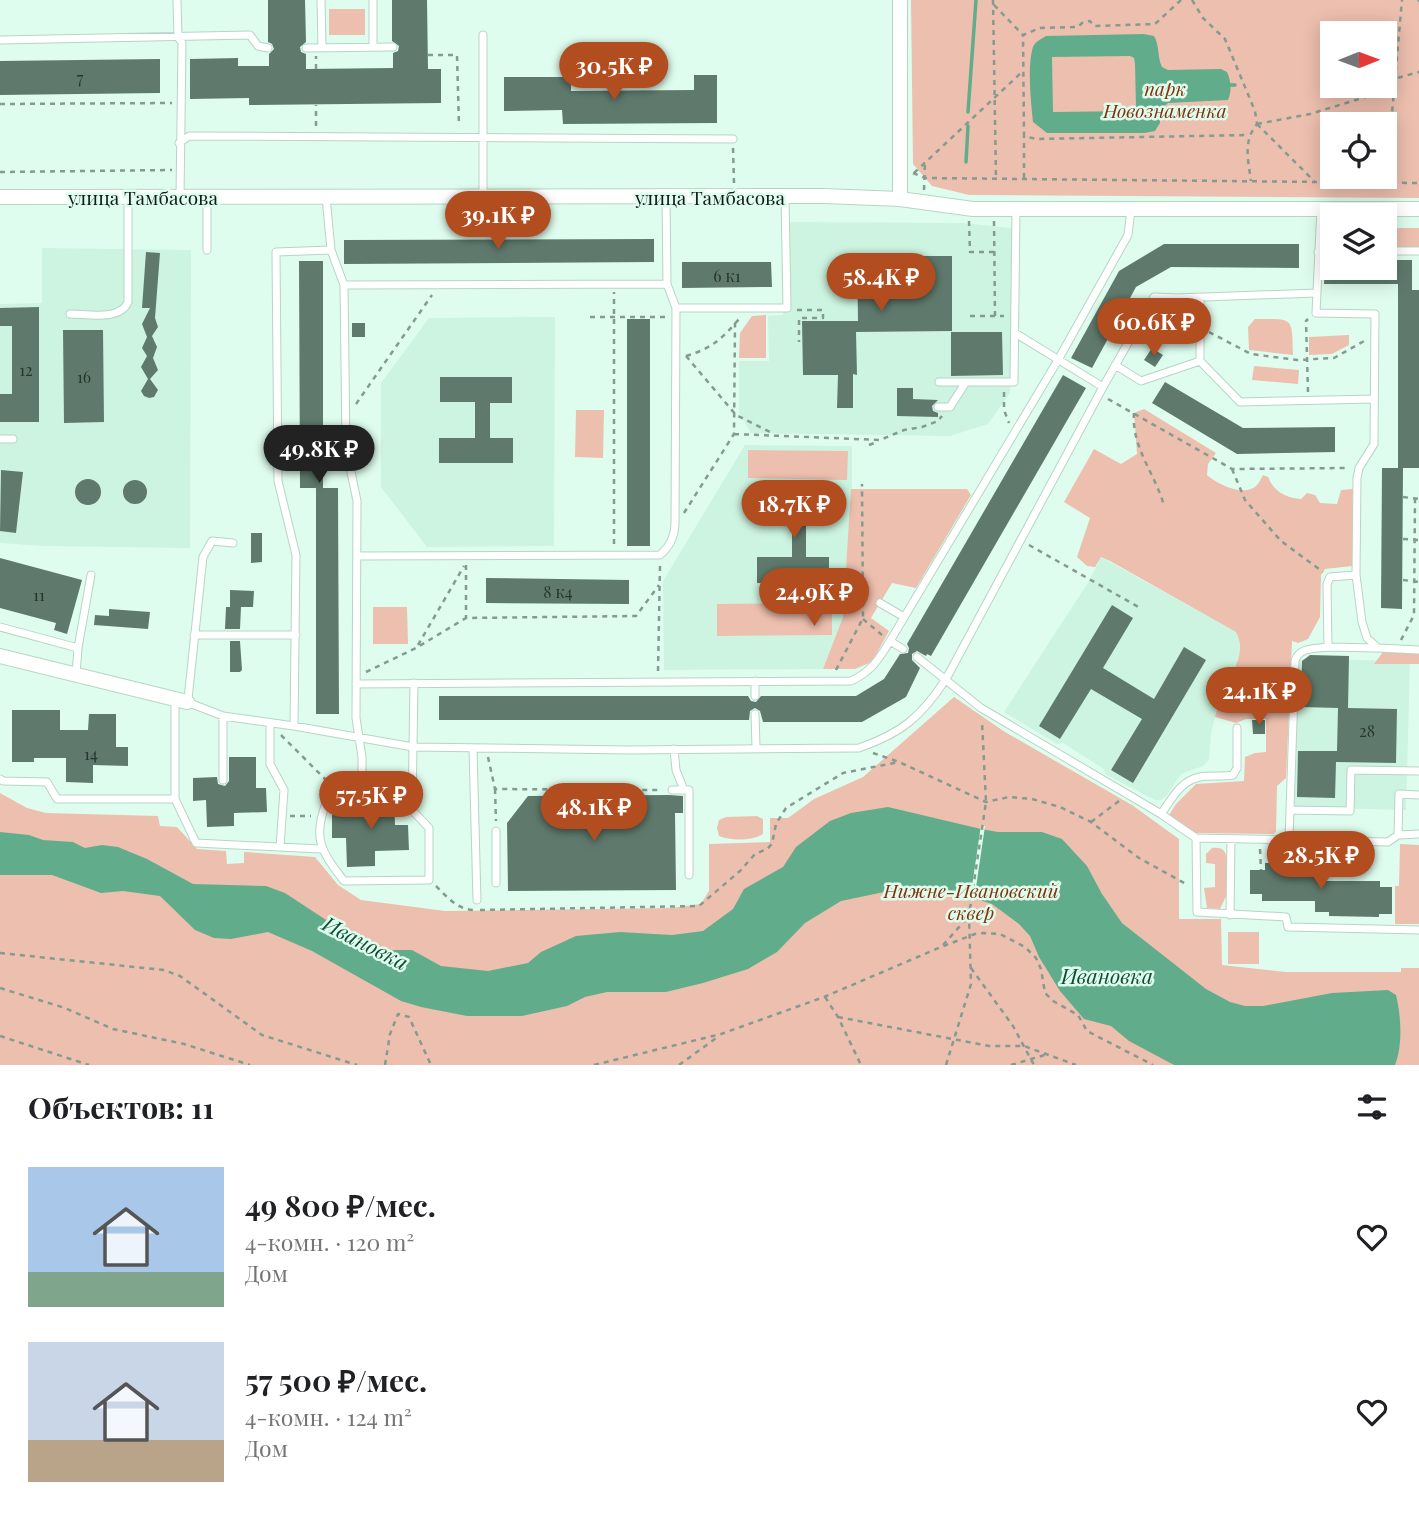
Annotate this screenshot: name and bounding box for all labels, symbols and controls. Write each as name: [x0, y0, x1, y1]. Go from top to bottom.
north arrow: [1320, 21, 1396, 98]
map controls: [1320, 21, 1397, 280]
pin: 30.5K ₽: [549, 42, 679, 102]
text: 30.5K ₽: [575, 49, 653, 80]
house number: 7: [77, 67, 84, 88]
park label: парк Новознаменка: [1102, 75, 1227, 123]
button: locate: [1320, 112, 1397, 189]
street label: улица Тамбасова: [67, 184, 218, 210]
street label: улица Тамбасова: [634, 184, 785, 210]
pin: 39.1K ₽: [433, 191, 563, 251]
text: 39.1K ₽: [461, 198, 535, 229]
button: layers: [1320, 203, 1397, 280]
pin: 58.4K ₽: [816, 254, 946, 313]
text: 58.4K ₽: [843, 260, 919, 291]
house number: 6 к1: [713, 265, 741, 286]
pin: 60.6K ₽: [1089, 298, 1219, 358]
text: 60.6K ₽: [1113, 305, 1195, 336]
house number: 12: [19, 359, 33, 380]
house number: 16: [77, 366, 91, 387]
pin: 49.8K ₽: [254, 426, 384, 485]
text: 49.8K ₽: [280, 432, 358, 463]
pin: 18.7K ₽: [729, 480, 859, 540]
text: 18.7K ₽: [758, 487, 830, 518]
pin: 24.9K ₽: [749, 568, 879, 628]
text: 24.9K ₽: [775, 575, 853, 606]
house number: 8 к4: [543, 581, 573, 602]
house number: 11: [33, 584, 45, 605]
pin: 24.1K ₽: [1194, 668, 1324, 727]
text: 24.1K ₽: [1222, 674, 1296, 705]
house number: 28: [1359, 720, 1375, 741]
house number: 14: [84, 743, 98, 764]
pin: 57.5K ₽: [306, 772, 436, 831]
text: 57.5K ₽: [335, 778, 407, 809]
pin: 48.1K ₽: [529, 784, 659, 843]
text: 48.1K ₽: [556, 790, 632, 821]
pin: 28.5K ₽: [1256, 832, 1386, 891]
text: 28.5K ₽: [1283, 838, 1359, 869]
park label: Нижне-Ивановский сквер: [883, 877, 1060, 925]
water label: Ивановка: [318, 908, 413, 975]
water label: Ивановка: [1060, 961, 1153, 989]
text: Объектов: 11: [28, 1087, 214, 1127]
icon: filters: [1353, 1088, 1391, 1126]
text: 49 800 ₽/мес.: [245, 1185, 436, 1225]
icon: home: [84, 1195, 168, 1279]
icon: heart: [1353, 1218, 1391, 1256]
text: 4-комн. · 120 m²: [245, 1226, 414, 1257]
text: Дом: [245, 1257, 288, 1288]
text: 57 500 ₽/мес.: [245, 1360, 427, 1400]
icon: home: [84, 1370, 168, 1454]
icon: heart: [1353, 1393, 1391, 1431]
text: 4-комн. · 124 m²: [245, 1401, 412, 1432]
text: Дом: [245, 1432, 288, 1463]

